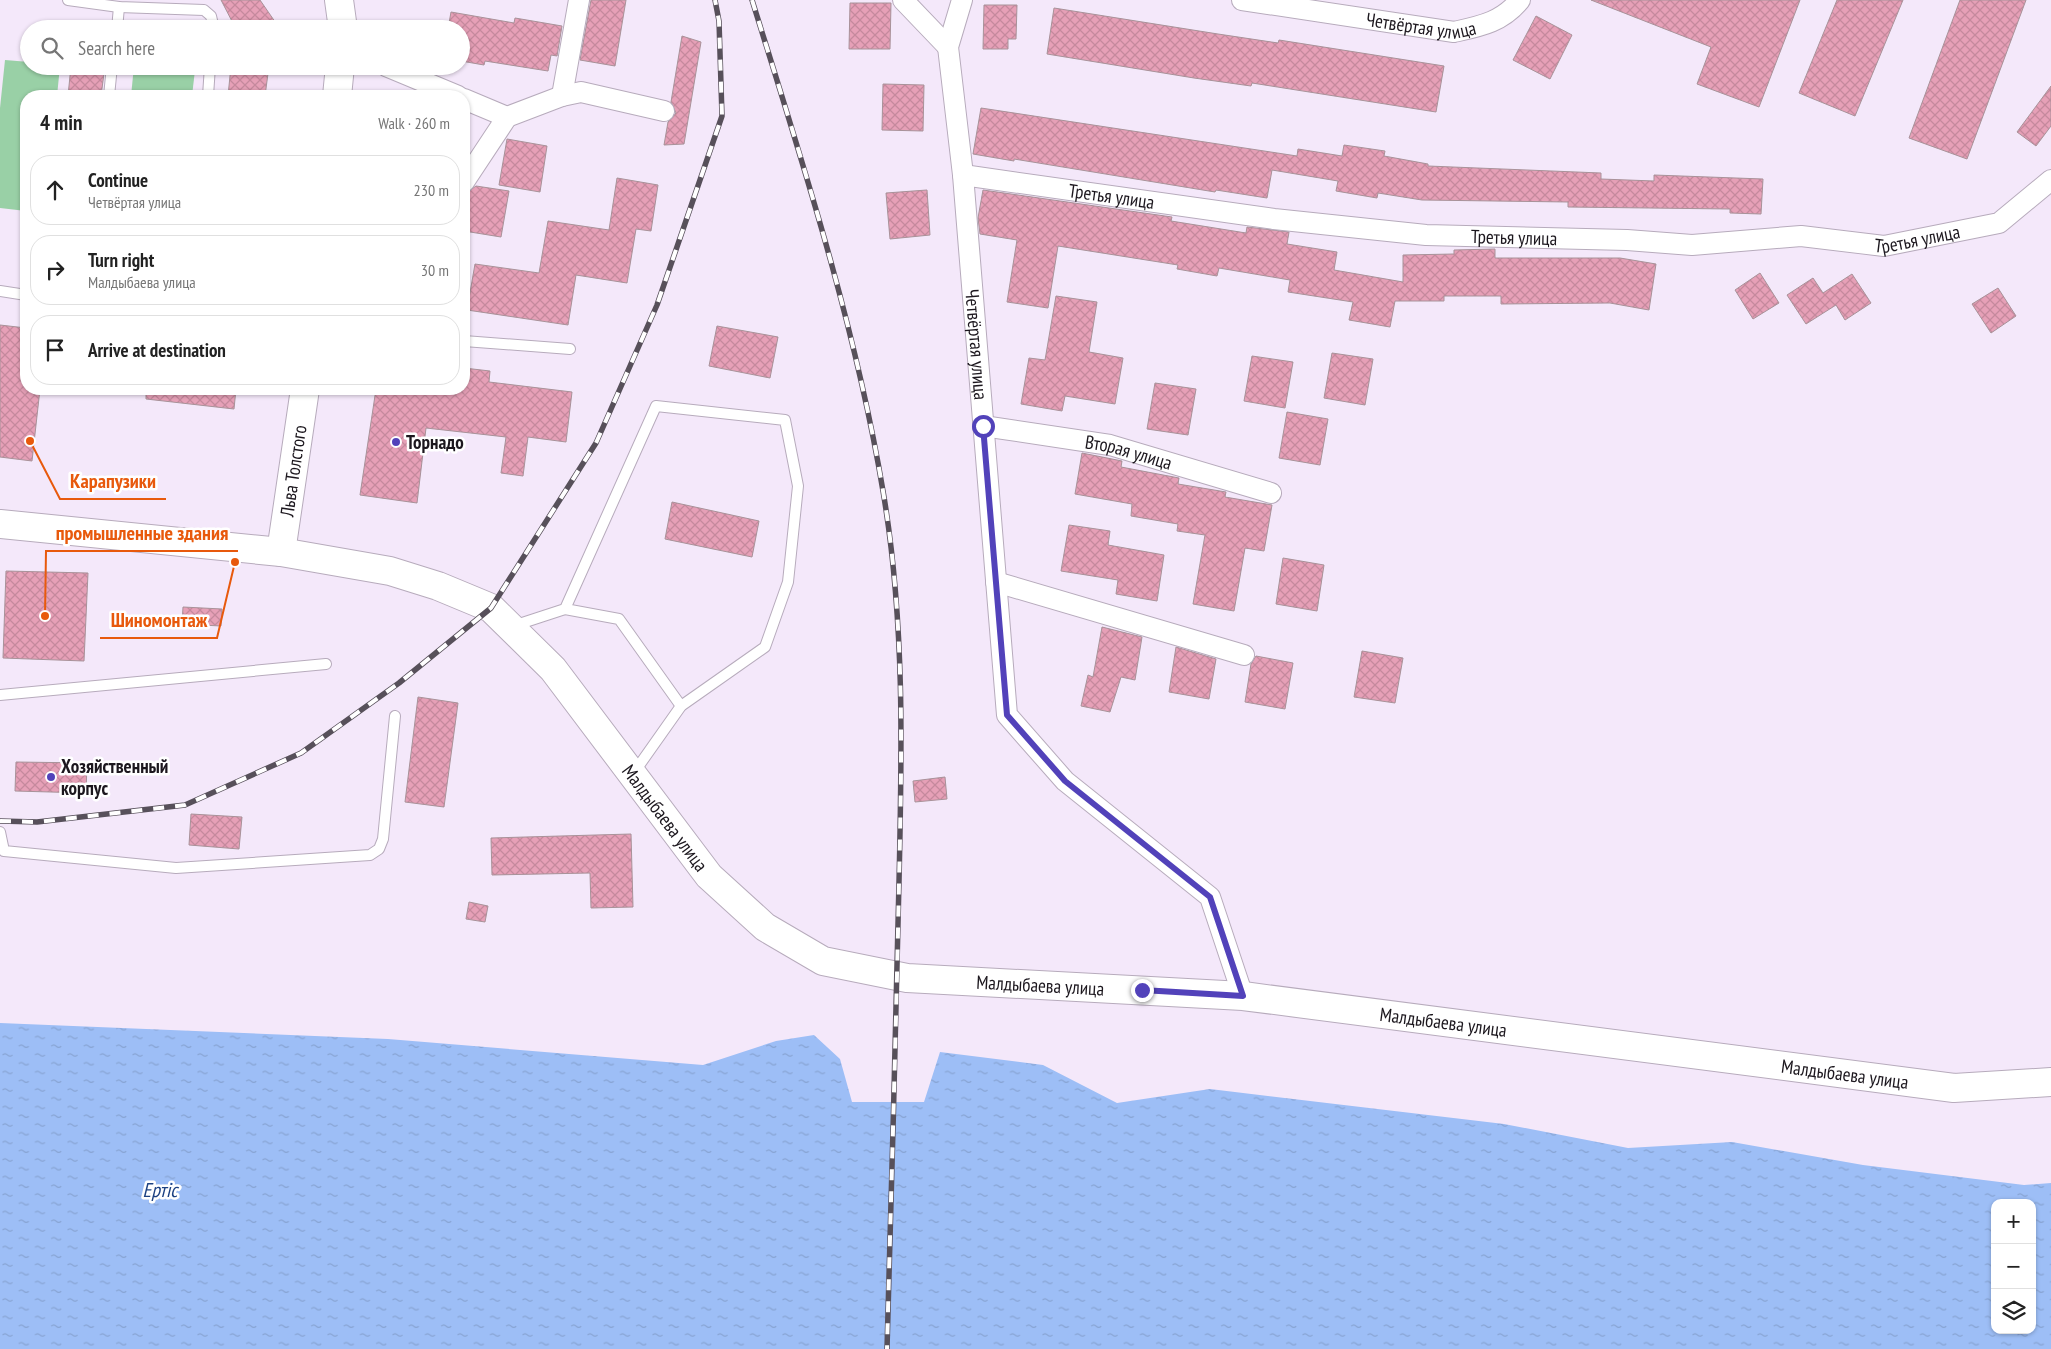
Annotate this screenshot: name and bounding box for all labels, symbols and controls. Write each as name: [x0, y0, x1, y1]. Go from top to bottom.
street label: Четвёртая улица: [1364, 7, 1478, 44]
search box: [20, 20, 470, 75]
icon: search: [38, 34, 66, 62]
text: Search here: [78, 36, 155, 60]
text: 4 min: [40, 109, 82, 136]
text: Walk · 260 m: [378, 113, 450, 133]
text: Continue: [88, 168, 148, 192]
icon: ahead: [41, 176, 69, 204]
street label: Третья улица: [1067, 178, 1156, 214]
text: 230 m: [414, 180, 449, 200]
text: Четвёртая улица: [88, 192, 181, 212]
street label: Третья улица: [1873, 219, 1962, 258]
street label: Третья улица: [1471, 224, 1558, 250]
text: Turn right: [88, 248, 154, 272]
icon: right: [41, 256, 69, 284]
text: 30 m: [421, 260, 449, 280]
text: Малдыбаева улица: [88, 272, 196, 292]
street label: Четвёртая улица: [960, 288, 993, 401]
icon: arrive: [41, 336, 69, 364]
text: Arrive at destination: [88, 338, 226, 362]
route start: [972, 415, 995, 438]
street label: Льва Толстого: [274, 423, 312, 519]
street label: Вторая улица: [1083, 429, 1175, 475]
place label: Торнадо: [406, 430, 464, 454]
marker: Торнадо: [390, 436, 402, 448]
callout: Карапузики: [60, 464, 166, 499]
text: Карапузики: [70, 468, 156, 494]
callout: промышленные здания: [46, 516, 238, 551]
text: промышленные здания: [56, 520, 228, 546]
callout: Шиномонтаж: [100, 603, 217, 638]
text: Шиномонтаж: [111, 607, 208, 633]
place label: Хозяйственный корпус: [61, 754, 168, 800]
street label: Малдыбаева улица: [617, 759, 713, 876]
marker: Хозяйственный корпус: [45, 771, 57, 783]
street label: Малдыбаева улица: [976, 970, 1105, 1001]
route end: [1131, 979, 1154, 1002]
street label: Малдыбаева улица: [1378, 1002, 1508, 1042]
street label: Малдыбаева улица: [1780, 1054, 1910, 1094]
water label: Ертіс: [143, 1177, 179, 1203]
map controls: [1991, 1199, 2036, 1334]
button: +: [1991, 1199, 2036, 1244]
button: −: [1991, 1244, 2036, 1289]
button: layers: [1991, 1289, 2036, 1334]

